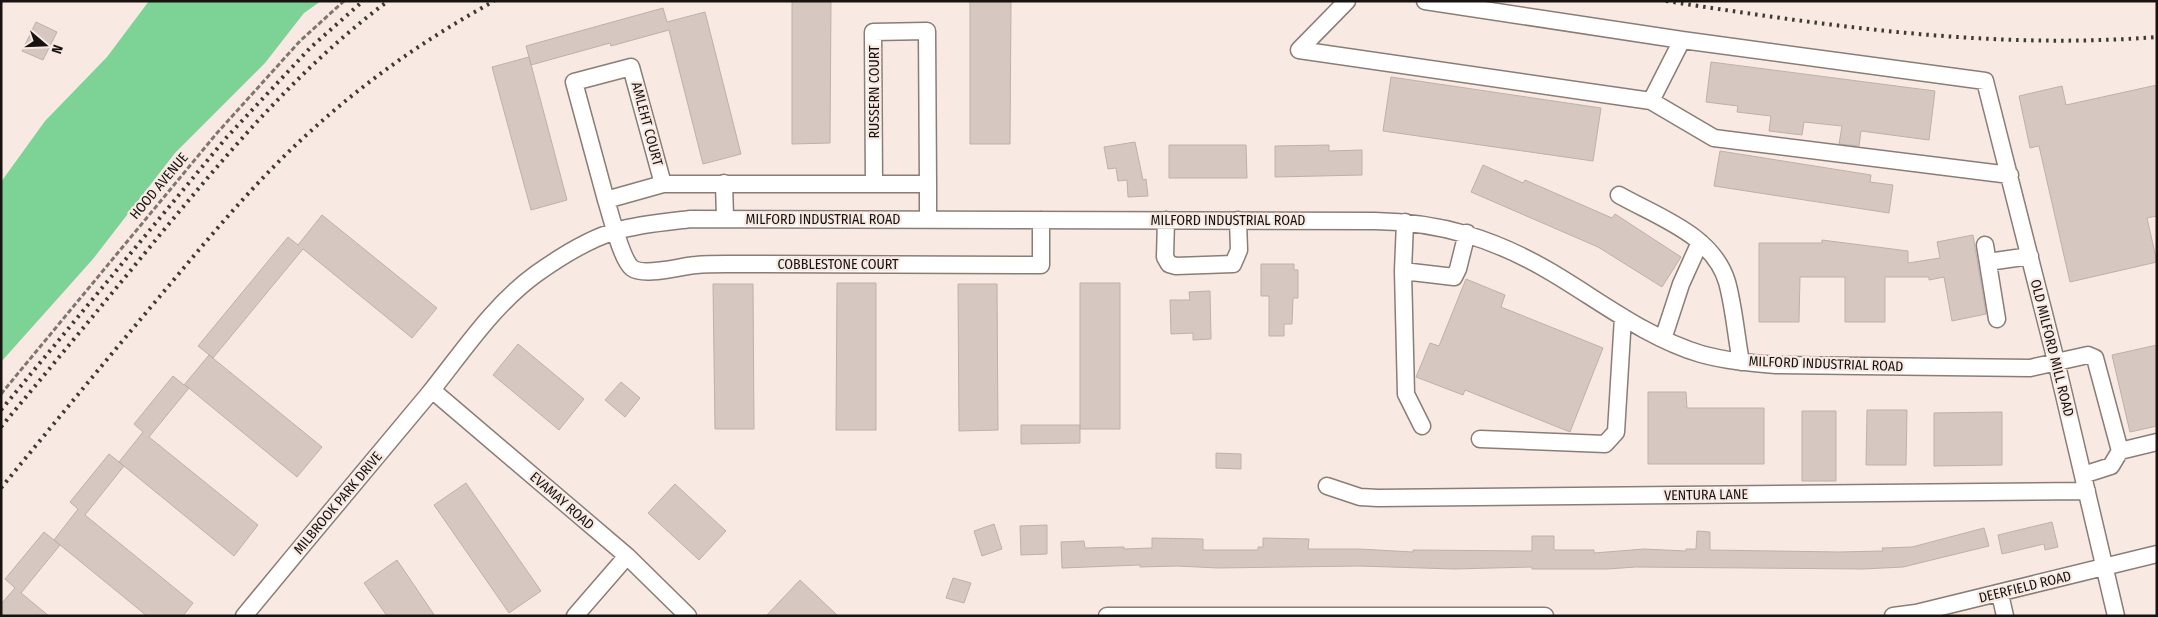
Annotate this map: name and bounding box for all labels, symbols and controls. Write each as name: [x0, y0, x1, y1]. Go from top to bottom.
north arrow: [20, 20, 70, 70]
text: N: [47, 42, 66, 56]
street label: RUSSERN COURT: [866, 45, 883, 139]
street label: AMLEHT COURT: [628, 80, 666, 168]
street label: HOOD AVENUE: [126, 149, 192, 223]
street label: MILFORD INDUSTRIAL ROAD: [746, 211, 900, 228]
street label: MILFORD INDUSTRIAL ROAD: [1151, 212, 1305, 229]
street label: COBBLESTONE COURT: [777, 256, 899, 273]
street label: OLD MILFORD MILL ROAD: [2027, 278, 2077, 418]
street label: MILFORD INDUSTRIAL ROAD: [1748, 353, 1904, 375]
street label: MILBROOK PARK DRIVE: [290, 448, 386, 558]
street label: EVAMAY ROAD: [526, 469, 598, 533]
street label: VENTURA LANE: [1664, 486, 1748, 504]
street label: DEERFIELD ROAD: [1977, 567, 2073, 607]

